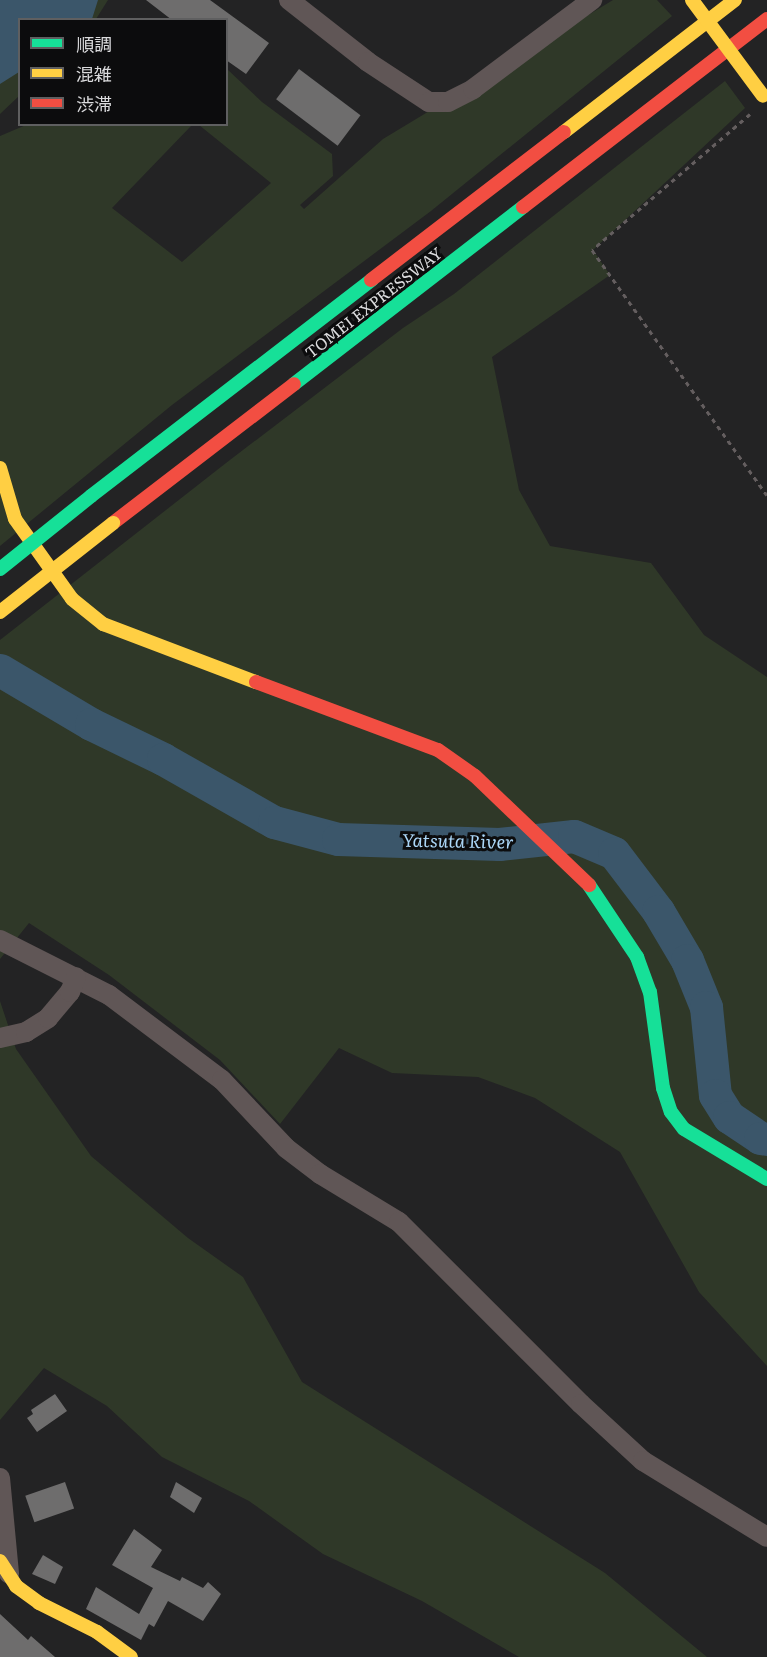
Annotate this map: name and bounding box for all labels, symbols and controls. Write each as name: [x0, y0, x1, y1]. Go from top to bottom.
legend: [18, 18, 228, 126]
text: 順調: [76, 30, 112, 57]
text: 混雑: [76, 60, 112, 87]
text: 渋滞: [76, 90, 112, 117]
street label: TOMEI EXPRESSWAY: [301, 243, 445, 361]
water label: Yatsuta River: [402, 829, 514, 853]

